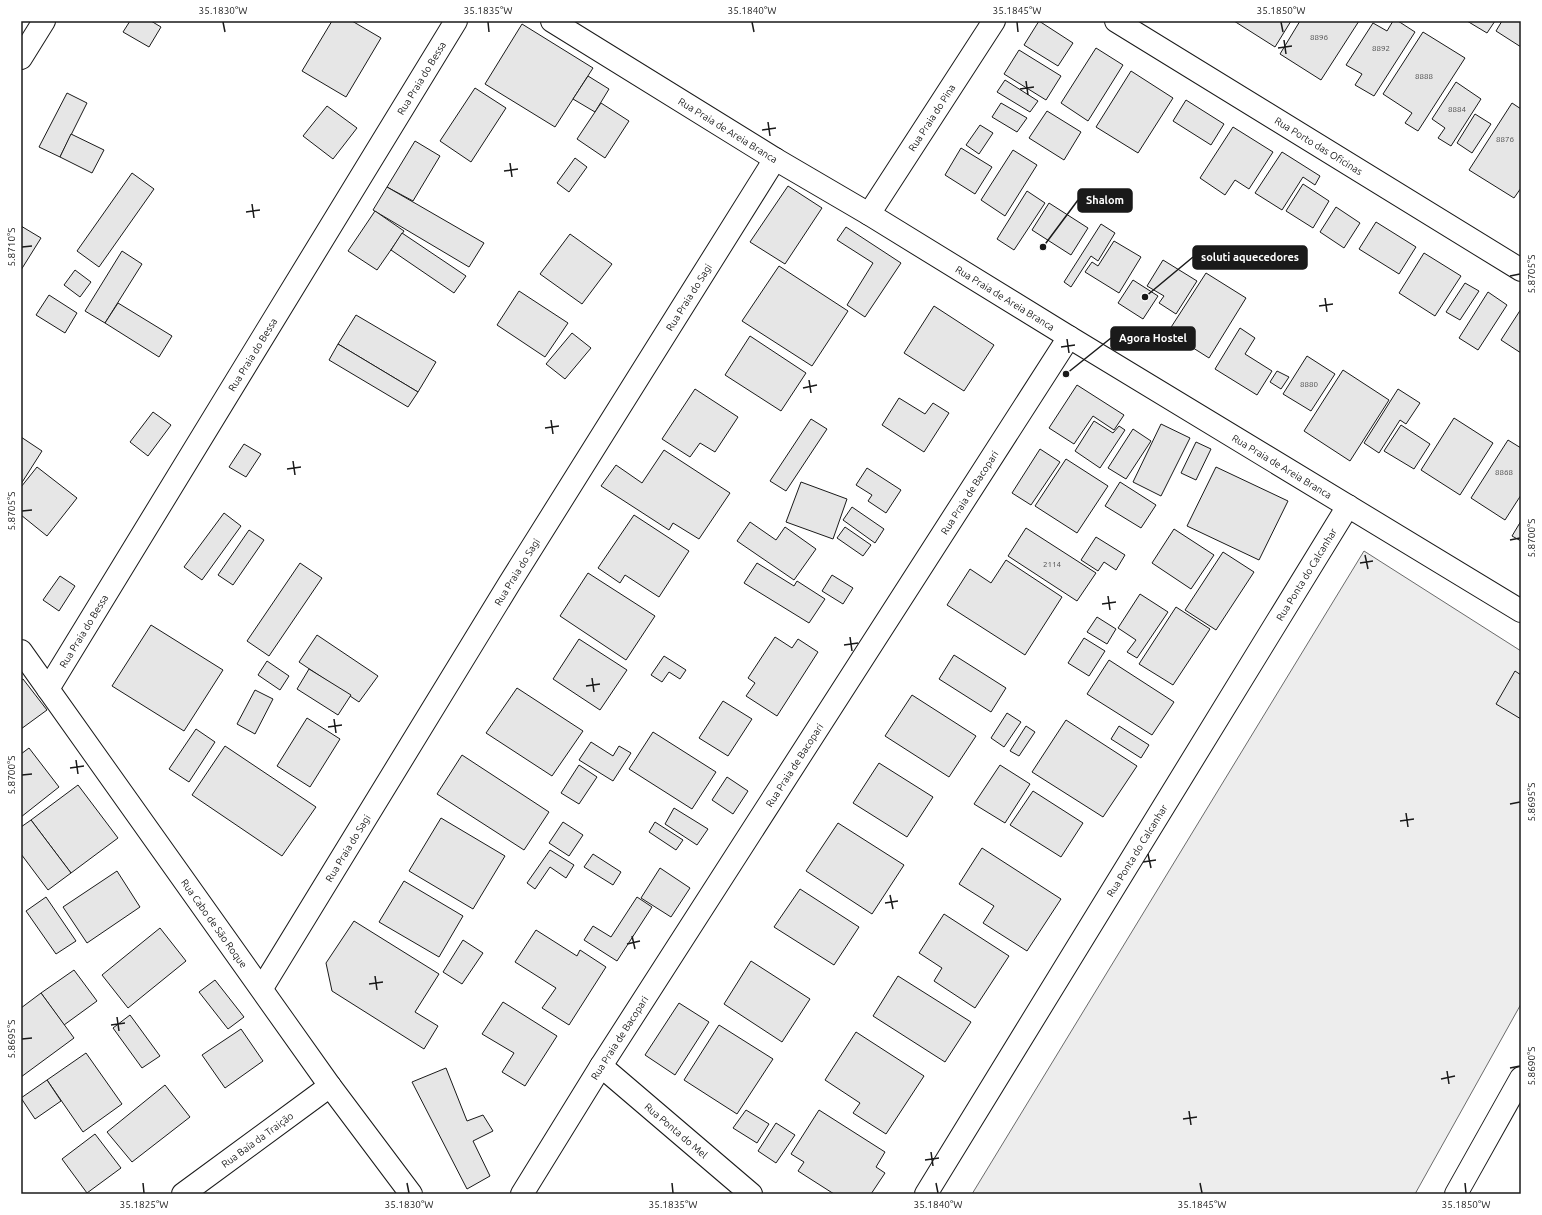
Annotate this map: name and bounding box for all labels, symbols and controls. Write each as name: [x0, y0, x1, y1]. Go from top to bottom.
text: 35.1830°W: [199, 5, 247, 16]
text: 35.1835°W: [464, 5, 512, 16]
text: 35.1840°W: [728, 5, 776, 16]
text: 35.1845°W: [993, 5, 1041, 16]
text: 35.1850°W: [1257, 5, 1305, 16]
house number: 8896: [1310, 33, 1329, 42]
street label: Rua Praia do Bessa: [395, 39, 448, 117]
house number: 8892: [1372, 44, 1390, 53]
house number: 8888: [1415, 72, 1434, 81]
street label: Rua Praia do Pina: [906, 82, 957, 153]
street label: Rua Praia de Areia Branca: [677, 95, 780, 165]
house number: 8884: [1448, 105, 1467, 114]
street label: Rua Porto das Oficinas: [1273, 115, 1365, 177]
house number: 8876: [1496, 135, 1515, 144]
callout: Shalom: [1078, 189, 1132, 212]
text: Shalom: [1086, 194, 1124, 206]
text: 5.8710°S: [6, 227, 17, 267]
callout: soluti aquecedores: [1193, 246, 1307, 269]
text: soluti aquecedores: [1201, 251, 1299, 263]
text: 5.8705°S: [1526, 254, 1537, 294]
street label: Rua Praia do Sagi: [664, 262, 714, 333]
street label: Rua Praia de Areia Branca: [954, 263, 1057, 332]
street label: Rua Praia do Bessa: [226, 316, 279, 393]
callout: Agora Hostel: [1111, 327, 1195, 350]
text: Agora Hostel: [1119, 332, 1188, 344]
house number: 8880: [1300, 380, 1319, 389]
street label: Rua Praia de Areia Branca: [1230, 432, 1334, 500]
street label: Rua Praia de Bacopari: [938, 449, 1000, 536]
house number: 8868: [1495, 468, 1514, 477]
text: 5.8705°S: [6, 491, 17, 531]
text: 5.8700°S: [1526, 518, 1537, 558]
street label: Rua Ponta do Calcanhar: [1274, 526, 1339, 622]
street label: Rua Praia do Sagi: [492, 536, 542, 607]
house number: 2114: [1043, 560, 1062, 569]
street label: Rua Praia do Bessa: [57, 592, 110, 670]
street label: Rua Praia de Bacopari: [763, 721, 825, 809]
text: 5.8700°S: [6, 755, 17, 795]
text: 5.8695°S: [1526, 782, 1537, 822]
street label: Rua Ponta do Calcanhar: [1104, 802, 1169, 899]
street label: Rua Praia do Sagi: [323, 812, 372, 884]
street label: Rua Cabo de São Roque: [179, 877, 250, 970]
street label: Rua Praia de Bacopari: [588, 994, 650, 1082]
text: 5.8695°S: [6, 1019, 17, 1059]
text: 5.8690°S: [1526, 1046, 1537, 1086]
street label: Rua Ponta do Mel: [643, 1100, 710, 1160]
street label: Rua Baía da Traição: [219, 1109, 295, 1170]
text: 35.1825°W: [120, 1199, 168, 1210]
text: 35.1830°W: [385, 1199, 433, 1210]
text: 35.1835°W: [649, 1199, 697, 1210]
text: 35.1840°W: [914, 1199, 962, 1210]
text: 35.1845°W: [1178, 1199, 1226, 1210]
text: 35.1850°W: [1442, 1199, 1490, 1210]

